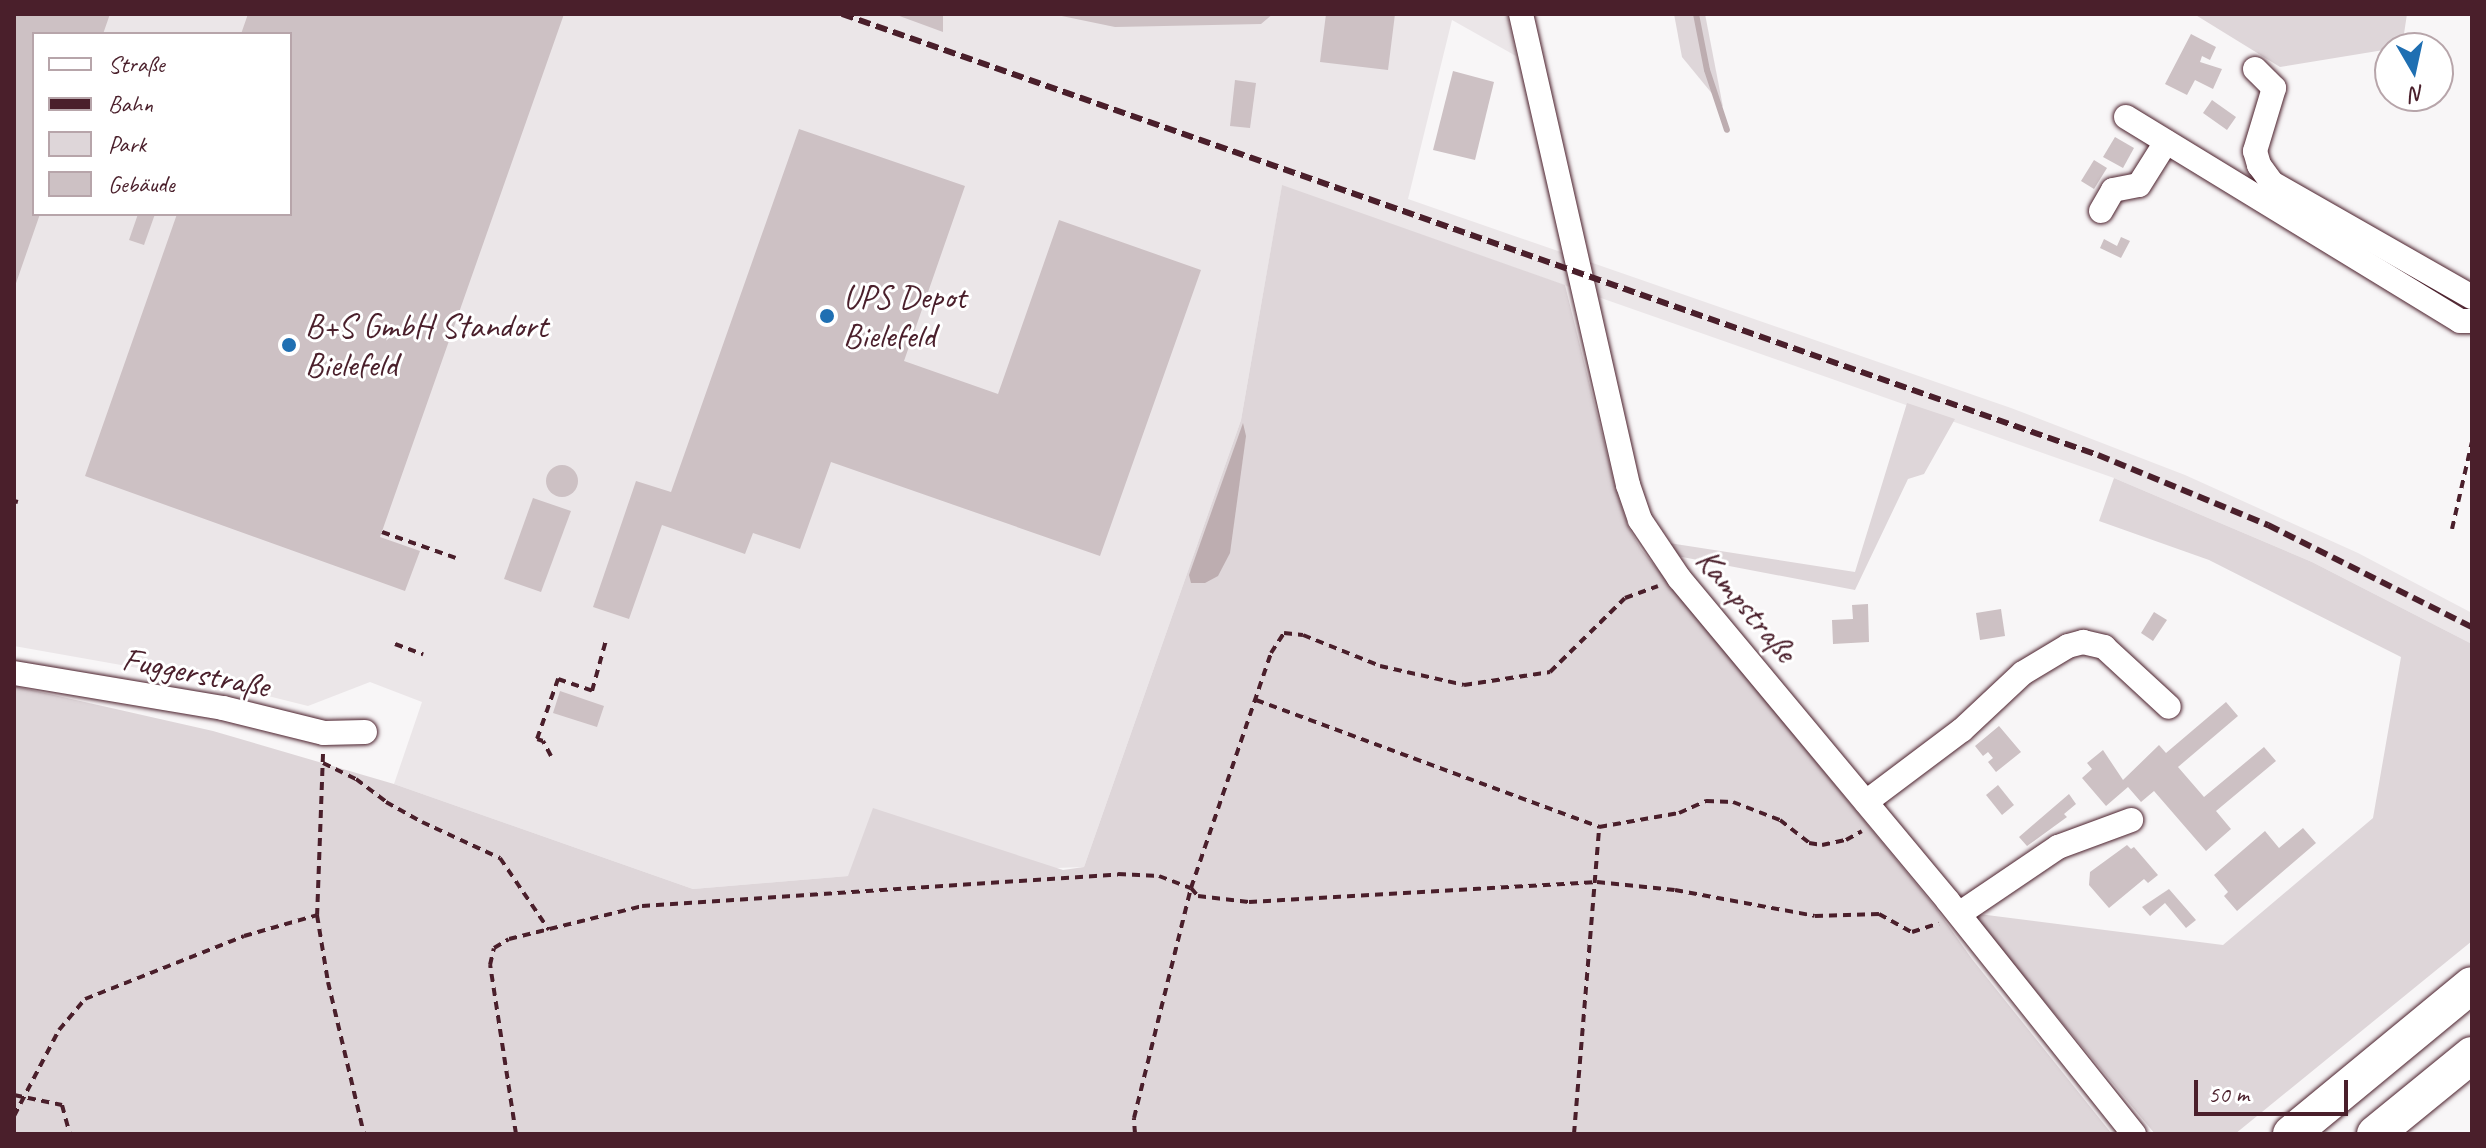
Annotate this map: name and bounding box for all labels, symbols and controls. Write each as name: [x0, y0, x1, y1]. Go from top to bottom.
legend: [32, 32, 292, 216]
north arrow: [2374, 32, 2454, 112]
text: Straße: [108, 49, 165, 79]
text: N: [2409, 79, 2426, 109]
text: Bahn: [108, 89, 153, 119]
text: Park: [108, 129, 146, 159]
text: Gebäude: [108, 169, 175, 199]
place label: UPS Depot Bielefeld: [843, 276, 966, 356]
place label: B+S GmbH Standort Bielefeld: [305, 305, 548, 384]
marker: UPS Depot Bielefeld: [818, 307, 836, 325]
marker: B+S GmbH Standort Bielefeld: [280, 336, 298, 354]
street label: Kampstraße: [1688, 540, 1806, 670]
street label: Fuggerstraße: [119, 638, 273, 706]
scale bar: [2198, 1064, 2352, 1114]
text: 50 m: [2208, 1079, 2249, 1109]

